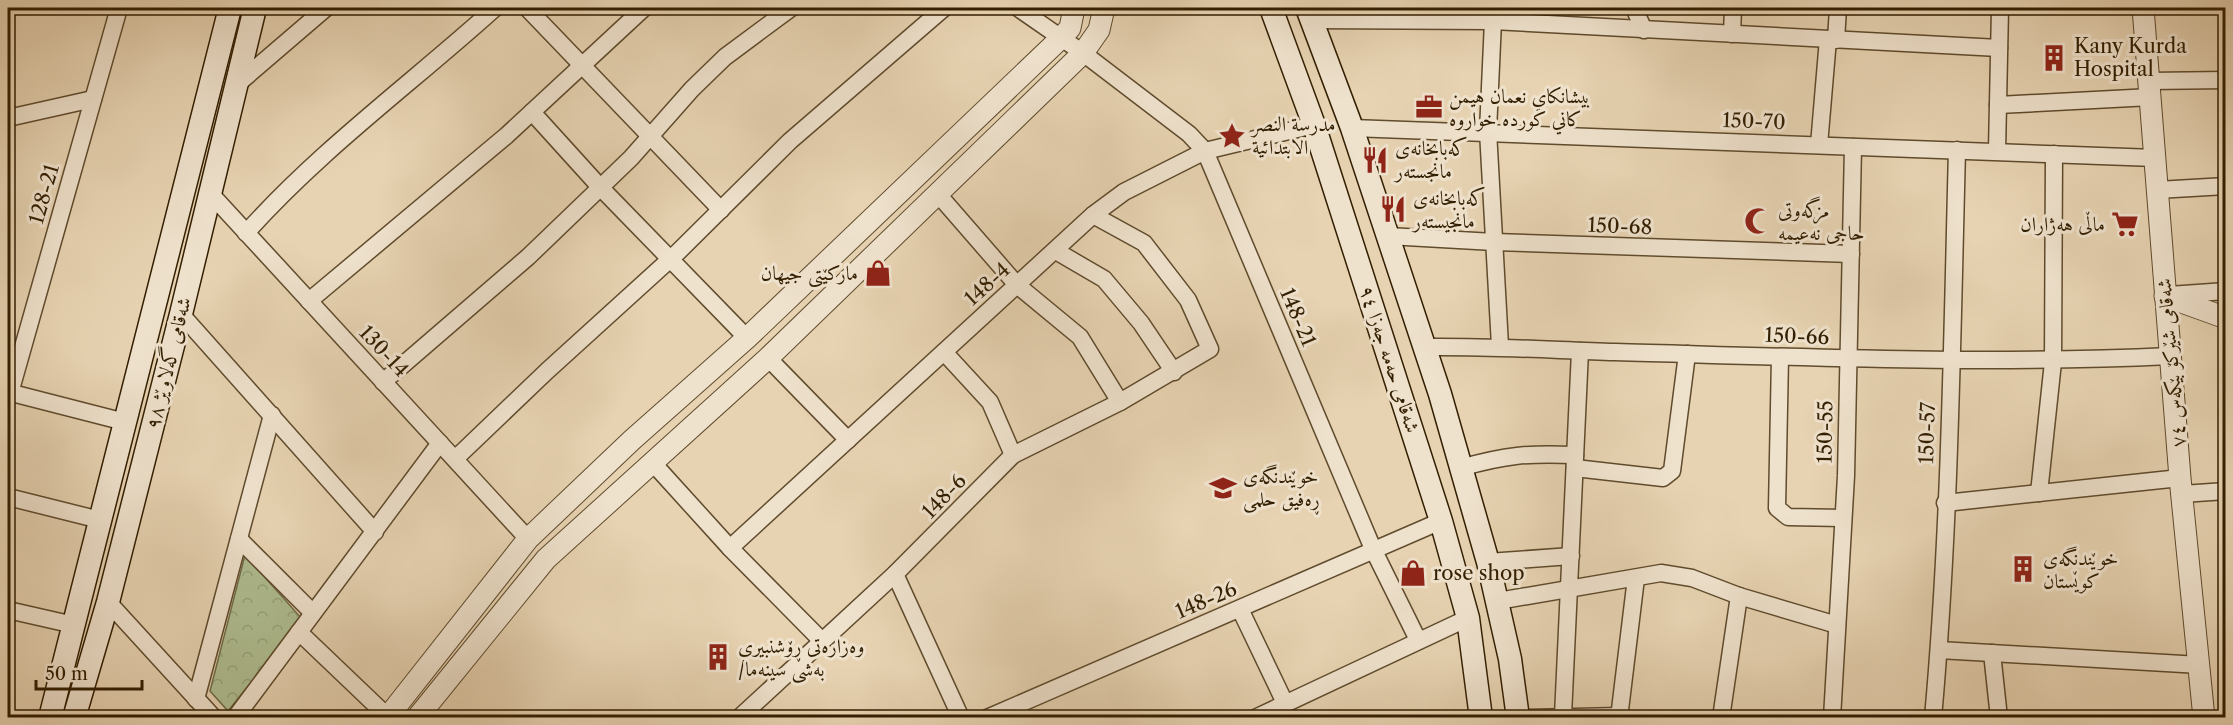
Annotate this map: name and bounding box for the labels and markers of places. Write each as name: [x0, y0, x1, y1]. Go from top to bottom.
place label: Kany Kurda Hospital: [2074, 34, 2187, 81]
building icon: Kany Kurda Hospital: [2039, 43, 2069, 73]
place label: بيشانكاي نعمان هيمن كاني كورده خواروه: [1449, 84, 1590, 135]
office icon: بيشانكاي نعمان هيمن كاني كورده خواروه: [1414, 92, 1444, 122]
place label: مدرسة النصر الابتدائية: [1250, 112, 1335, 159]
place icon: مدرسة النصر الابتدائية: [1217, 121, 1247, 151]
place label: کەبابخانەی مانجستەر: [1393, 136, 1468, 183]
restaurant icon: کەبابخانەی مانجستەر: [1360, 145, 1390, 175]
place label: كەبابخانەی مانجیستەر: [1411, 186, 1486, 233]
restaurant icon: كەبابخانەی مانجیستەر: [1378, 194, 1408, 224]
place label: مزگەوتی حاجی نەعیمە: [1778, 196, 1865, 245]
mosque icon: مزگەوتی حاجی نەعیمە: [1743, 206, 1773, 236]
supermarket icon: ماڵی هەژاران: [2110, 209, 2140, 239]
place label: ماڵی هەژاران: [2020, 211, 2105, 236]
shop icon: ماركێتی جیھان: [863, 258, 893, 288]
place label: ماركێتی جیھان: [761, 261, 858, 288]
place label: خوێندنگەی ڕەفیق حلمی: [1243, 464, 1320, 515]
school or university icon: خوێندنگەی ڕەفیق حلمی: [1208, 473, 1238, 503]
place label: خوێندنگەی کوێستان: [2043, 546, 2118, 594]
building icon: خوێندنگەی کوێستان: [2008, 554, 2038, 584]
shop icon: rose shop: [1398, 558, 1428, 588]
place label: rose shop: [1433, 561, 1525, 585]
place label: وە‌زارە‌تی ڕۆشنبیری /بە‌شی سینە‌ما: [738, 634, 864, 684]
building icon: وە‌زارە‌تی ڕۆشنبیری /بە‌شی سینە‌ما: [703, 642, 733, 672]

